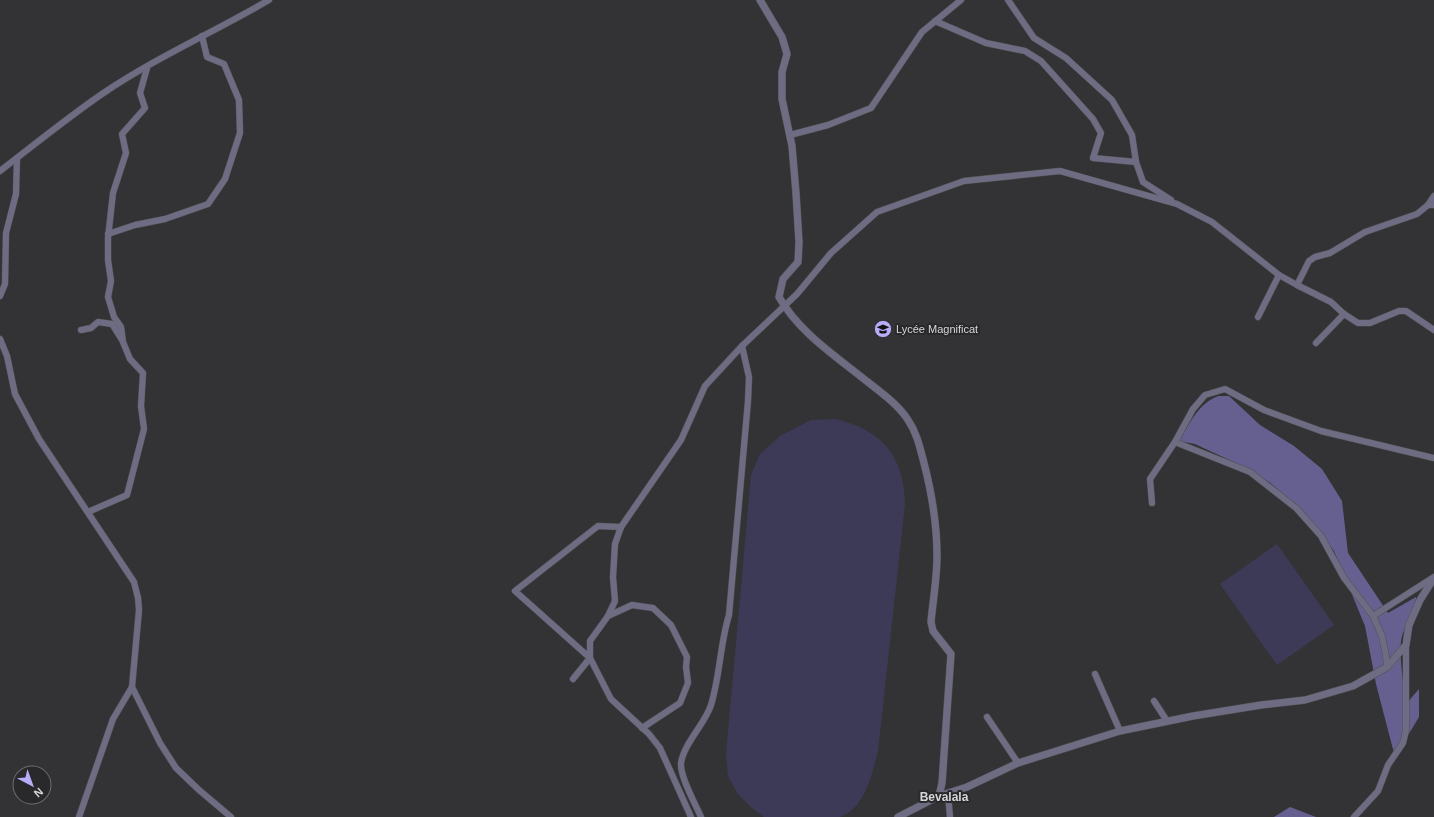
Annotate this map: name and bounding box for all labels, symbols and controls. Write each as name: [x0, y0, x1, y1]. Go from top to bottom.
school or university icon: Lycée Magnificat: [873, 319, 893, 339]
place label: Lycée Magnificat: [896, 323, 978, 335]
north arrow: [12, 765, 52, 805]
text: N: [32, 785, 45, 800]
district label: Bevalala: [920, 790, 969, 804]

